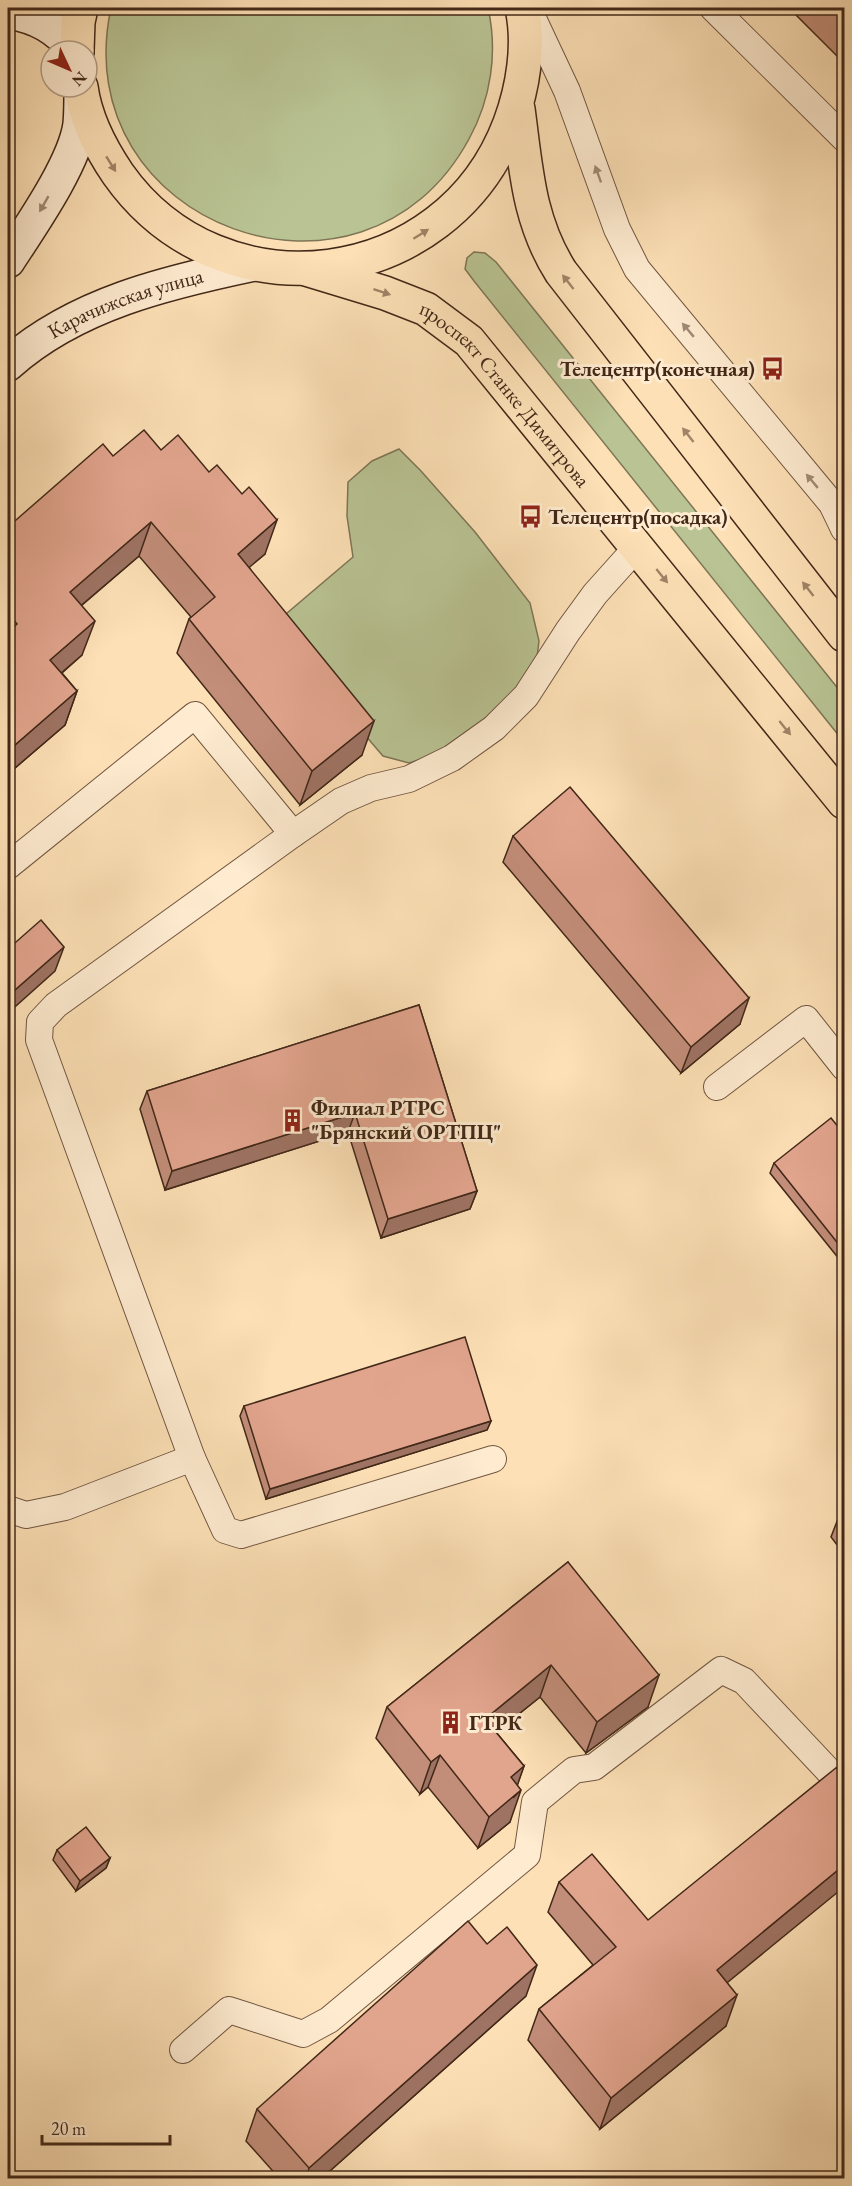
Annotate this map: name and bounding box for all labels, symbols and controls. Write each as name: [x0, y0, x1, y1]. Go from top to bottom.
north arrow: [39, 39, 99, 99]
text: N: [67, 67, 91, 91]
one-way arrow: [106, 156, 117, 172]
one-way arrow: [592, 165, 602, 183]
one-way arrow: [39, 196, 49, 213]
one-way arrow: [412, 228, 429, 239]
street label: Карачижская улица: [42, 262, 207, 344]
one-way arrow: [562, 274, 574, 289]
one-way arrow: [373, 288, 391, 298]
street label: проспект Станке Димитрова: [416, 294, 597, 493]
one-way arrow: [682, 323, 695, 338]
place label: Телецентр(конечная): [560, 355, 755, 382]
bus stop icon: Телецентр(конечная): [760, 356, 786, 382]
one-way arrow: [682, 427, 695, 443]
one-way arrow: [806, 473, 819, 489]
place label: Телецентр(посадка): [548, 503, 728, 530]
bus stop icon: Телецентр(посадка): [517, 504, 543, 530]
one-way arrow: [656, 568, 669, 584]
one-way arrow: [803, 581, 815, 596]
one-way arrow: [778, 720, 791, 736]
place label: Филиал РТРС "Брянский ОРТПЦ": [311, 1094, 501, 1145]
building icon: Филиал РТРС "Брянский ОРТПЦ": [280, 1107, 306, 1133]
place label: ГТРК: [469, 1709, 523, 1736]
building icon: ГТРК: [438, 1710, 464, 1736]
scale bar: [42, 2108, 170, 2146]
text: 20 m: [51, 2117, 86, 2140]

